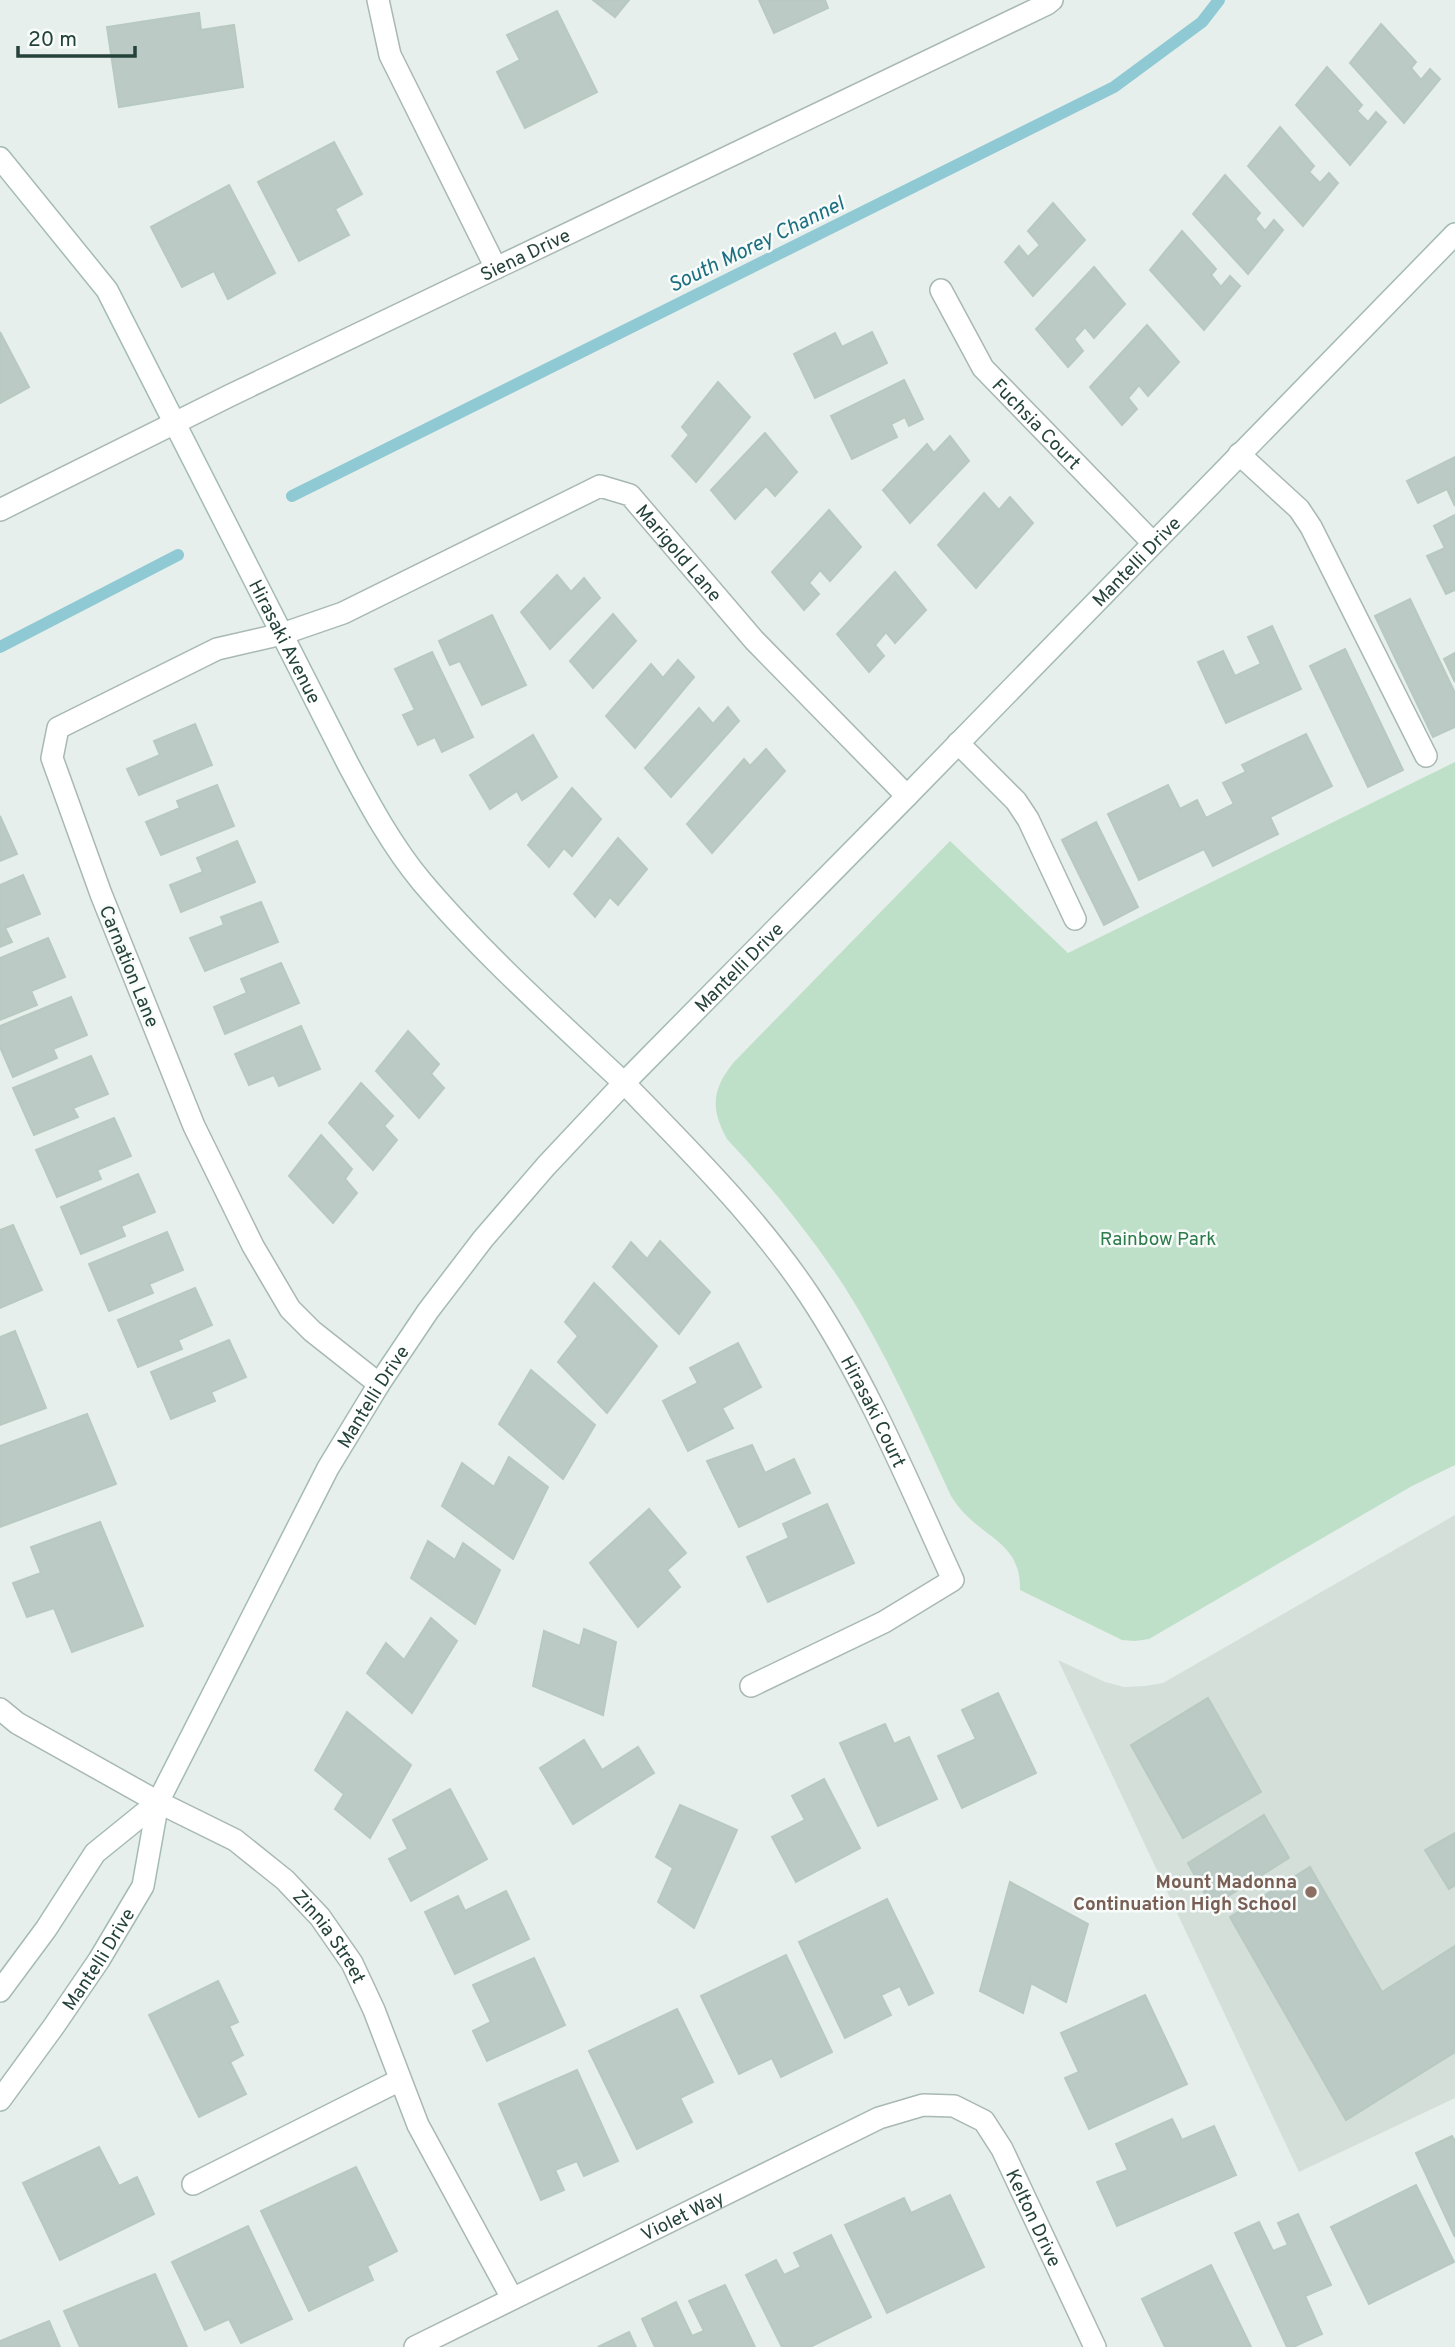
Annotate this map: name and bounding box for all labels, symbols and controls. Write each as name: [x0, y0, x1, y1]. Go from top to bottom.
scale bar: [18, 14, 135, 58]
text: 20 m: [28, 27, 77, 54]
water label: South Morey Channel: [664, 190, 851, 300]
street label: Siena Drive: [477, 224, 575, 288]
street label: Fuchsia Court: [986, 374, 1085, 476]
street label: Marigold Lane: [629, 500, 726, 608]
street label: Mantelli Drive: [1088, 512, 1187, 613]
street label: Hirasaki Avenue: [242, 576, 325, 708]
street label: Carnation Lane: [93, 902, 164, 1031]
street label: Mantelli Drive: [690, 918, 790, 1018]
park label: Rainbow Park: [1100, 1228, 1216, 1252]
street label: Mantelli Drive: [333, 1341, 415, 1453]
street label: Hirasaki Court: [834, 1352, 910, 1472]
place label: Mount Madonna Continuation High School: [1073, 1871, 1297, 1917]
marker: Mount Madonna Continuation High School: [1303, 1884, 1319, 1900]
street label: Zinnia Street: [287, 1886, 370, 1988]
street label: Mantelli Drive: [58, 1904, 141, 2016]
street label: Kelton Drive: [999, 2166, 1066, 2271]
street label: Violet Way: [638, 2186, 729, 2248]

